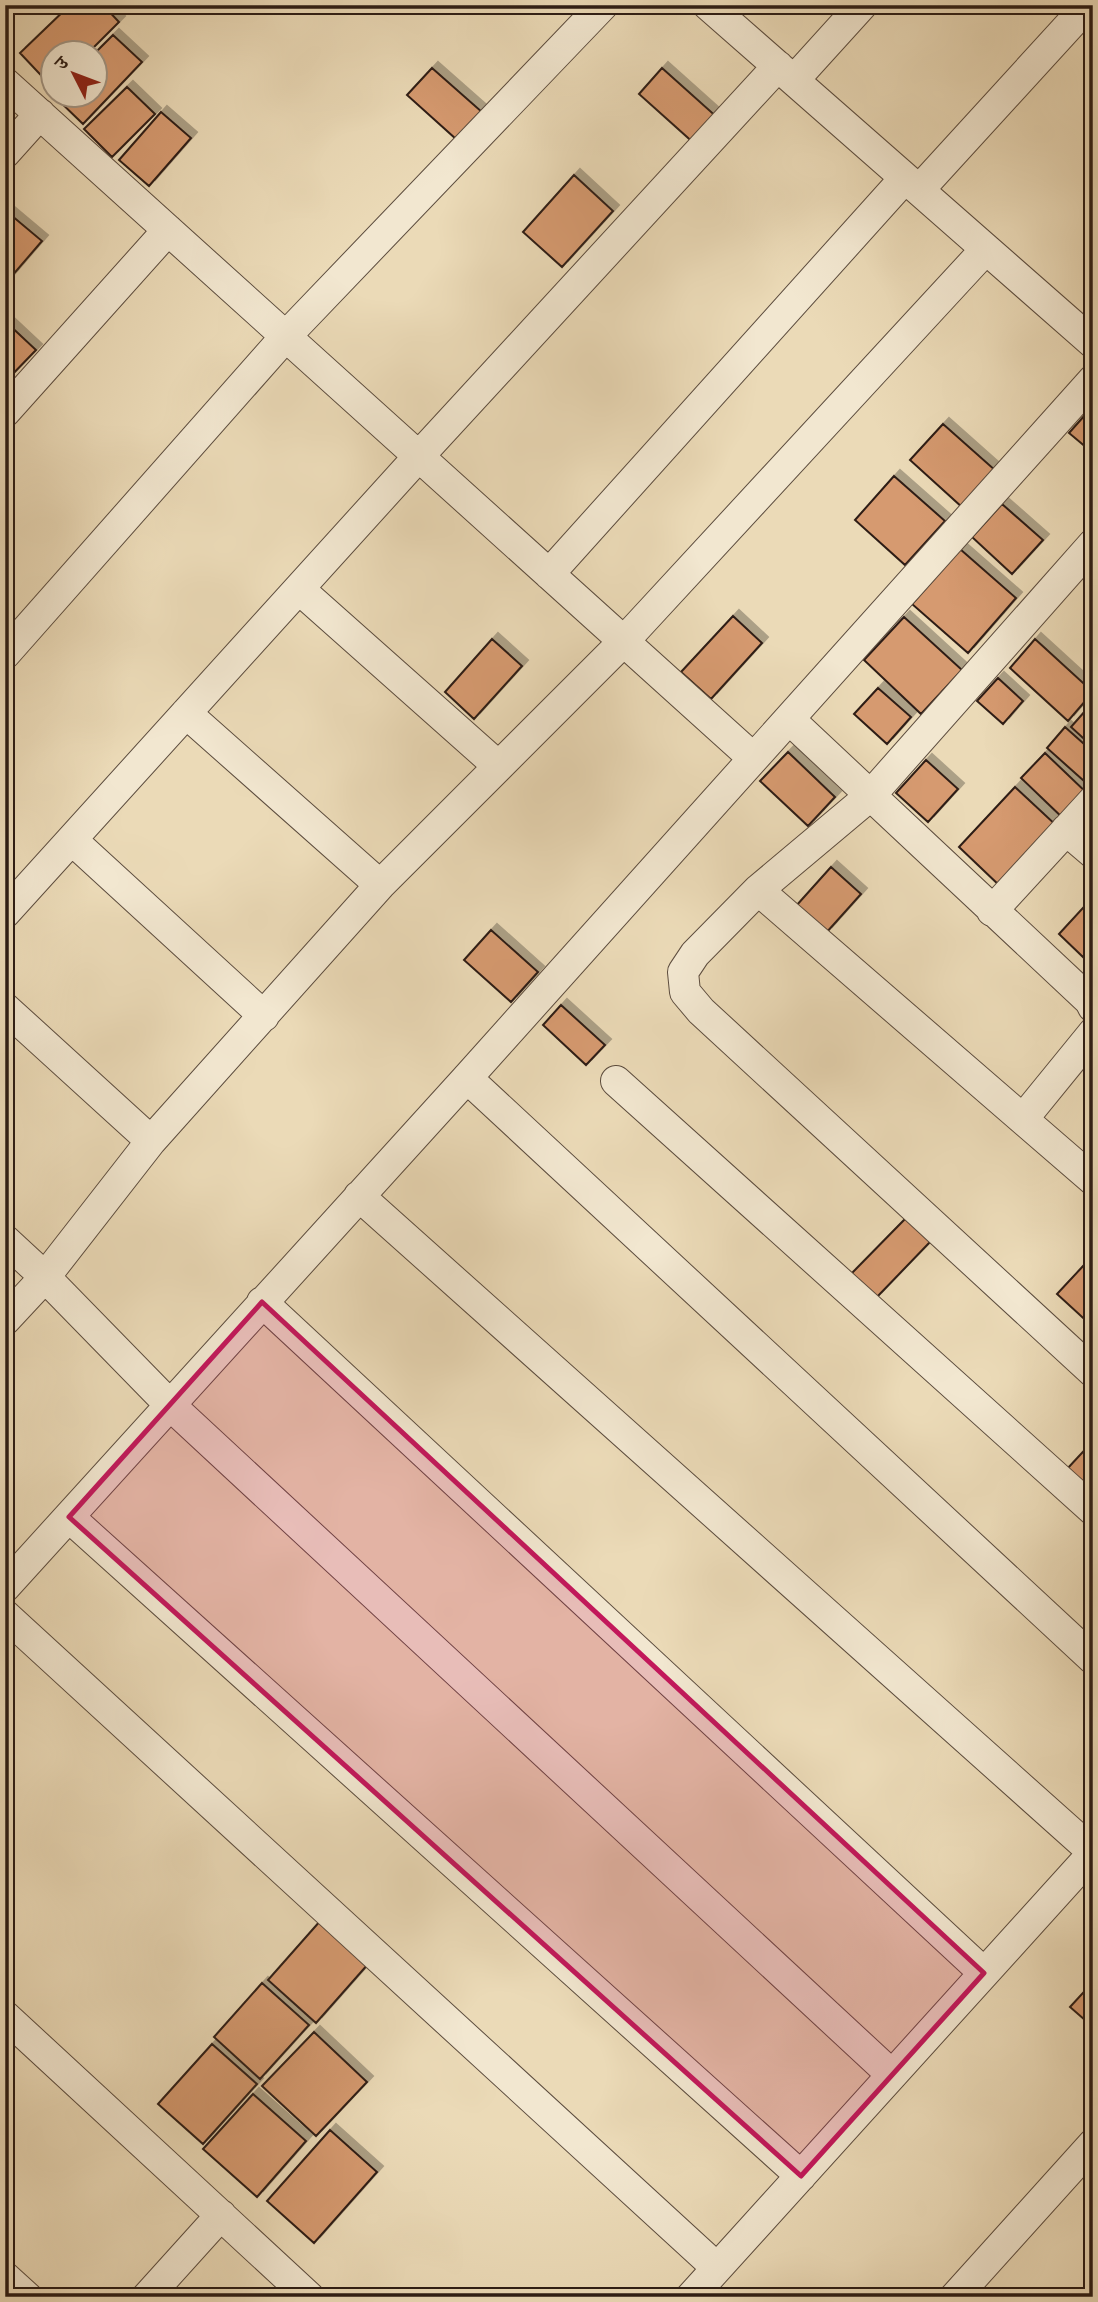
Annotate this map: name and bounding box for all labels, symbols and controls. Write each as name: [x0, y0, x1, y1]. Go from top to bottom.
north arrow: [38, 38, 108, 108]
text: उ: [49, 51, 76, 77]

